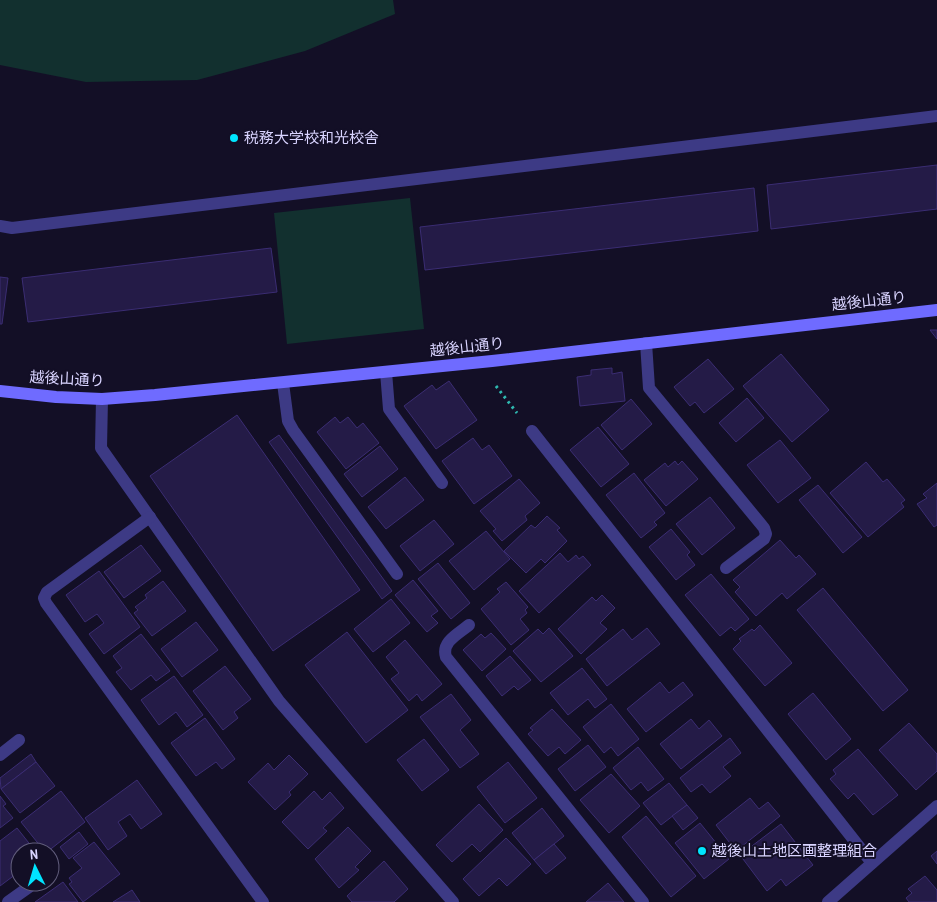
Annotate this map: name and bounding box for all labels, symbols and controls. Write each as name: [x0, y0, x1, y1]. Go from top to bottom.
place label: 税務大学校和光校舎: [244, 127, 379, 148]
marker: 税務大学校和光校舎: [228, 132, 240, 144]
street label: 越後山通り: [830, 286, 907, 315]
street label: 越後山通り: [428, 332, 505, 361]
street label: 越後山通り: [28, 366, 105, 391]
place label: 越後山土地区画整理組合: [711, 840, 877, 861]
north arrow: [10, 842, 60, 892]
text: N: [29, 845, 39, 863]
marker: 越後山土地区画整理組合: [696, 845, 708, 857]

